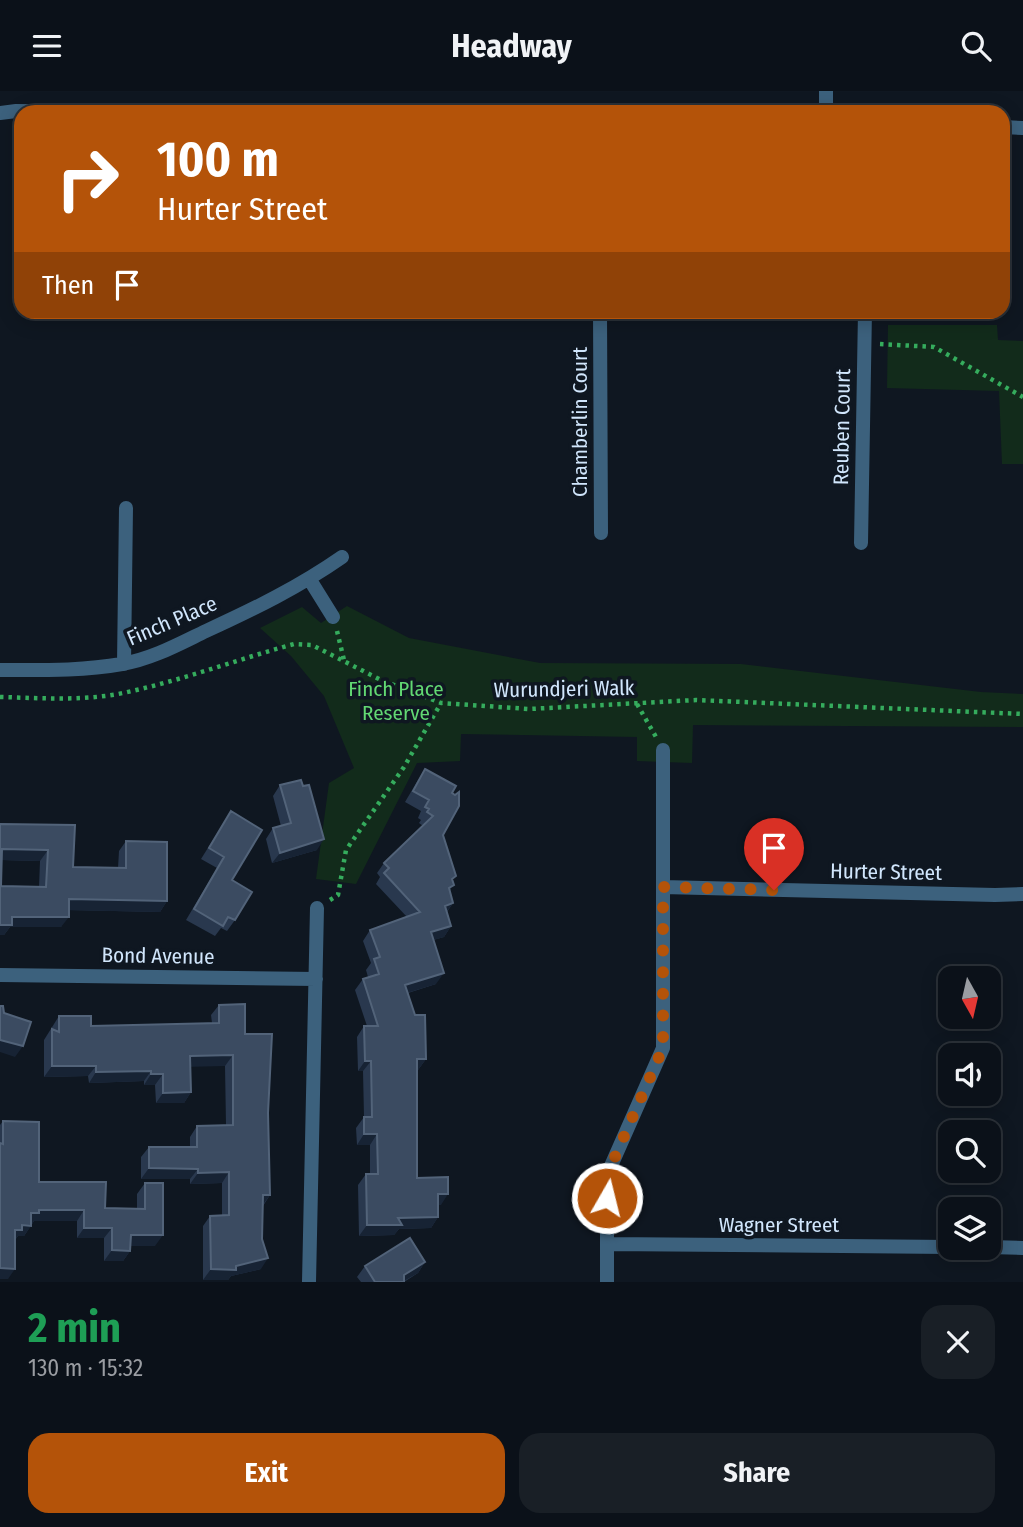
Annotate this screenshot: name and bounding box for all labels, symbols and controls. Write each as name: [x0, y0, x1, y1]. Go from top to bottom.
icon: menu: [28, 27, 66, 65]
text: Headway: [451, 27, 572, 65]
icon: search: [957, 27, 995, 65]
text: 100 m: [157, 130, 279, 189]
icon: right: [42, 133, 133, 224]
text: Hurter Street: [157, 190, 327, 228]
icon: arrive: [108, 266, 146, 304]
text: Then: [42, 270, 94, 301]
street label: Chamberlin Court: [567, 347, 593, 497]
street label: Reuben Court: [828, 368, 856, 485]
street label: Finch Place: [123, 590, 221, 652]
street label: Wurundjeri Walk: [493, 675, 635, 703]
park label: Finch Place Reserve: [348, 676, 444, 726]
pin: [744, 818, 804, 890]
icon: arrive: [755, 829, 793, 867]
street label: Hurter Street: [830, 858, 942, 886]
street label: Bond Avenue: [101, 942, 215, 970]
north arrow: [938, 966, 1001, 1029]
map controls: [938, 966, 1001, 1260]
button: sound: [938, 1043, 1001, 1106]
button: search: [938, 1120, 1001, 1183]
position arrow: [570, 1161, 644, 1235]
button: layers: [938, 1197, 1001, 1260]
street label: Wagner Street: [719, 1212, 839, 1238]
text: 2 min: [28, 1303, 121, 1353]
button: close: [921, 1305, 995, 1379]
text: 130 m · 15:32: [28, 1354, 143, 1382]
button: Exit: [28, 1433, 505, 1513]
button: Share: [519, 1433, 995, 1513]

